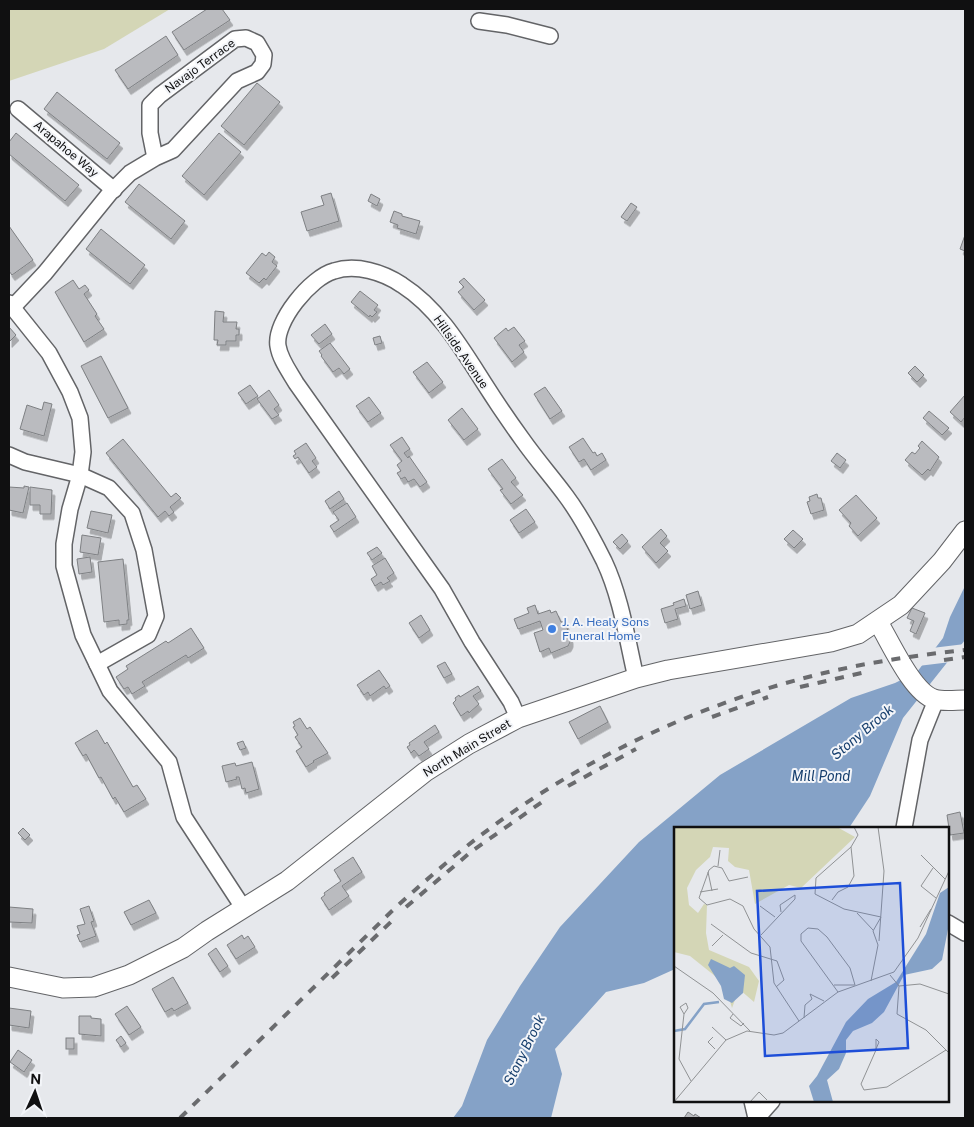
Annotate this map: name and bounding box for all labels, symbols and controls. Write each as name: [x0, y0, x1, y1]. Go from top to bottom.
street label: Navajo Terrace: [162, 36, 238, 96]
street label: Arapahoe Way: [31, 118, 102, 181]
street label: Hillside Avenue: [431, 313, 492, 391]
place label: J. A. Healy Sons Funeral Home: [562, 615, 649, 643]
marker: J. A. Healy Sons Funeral Home: [546, 623, 558, 635]
water label: Stony Brook: [828, 701, 897, 763]
street label: North Main Street: [421, 716, 514, 780]
water label: Mill Pond: [792, 768, 850, 784]
inset map: [674, 827, 949, 1102]
water label: Stony Brook: [500, 1012, 548, 1088]
north arrow: [10, 1067, 60, 1117]
text: N: [30, 1071, 42, 1087]

